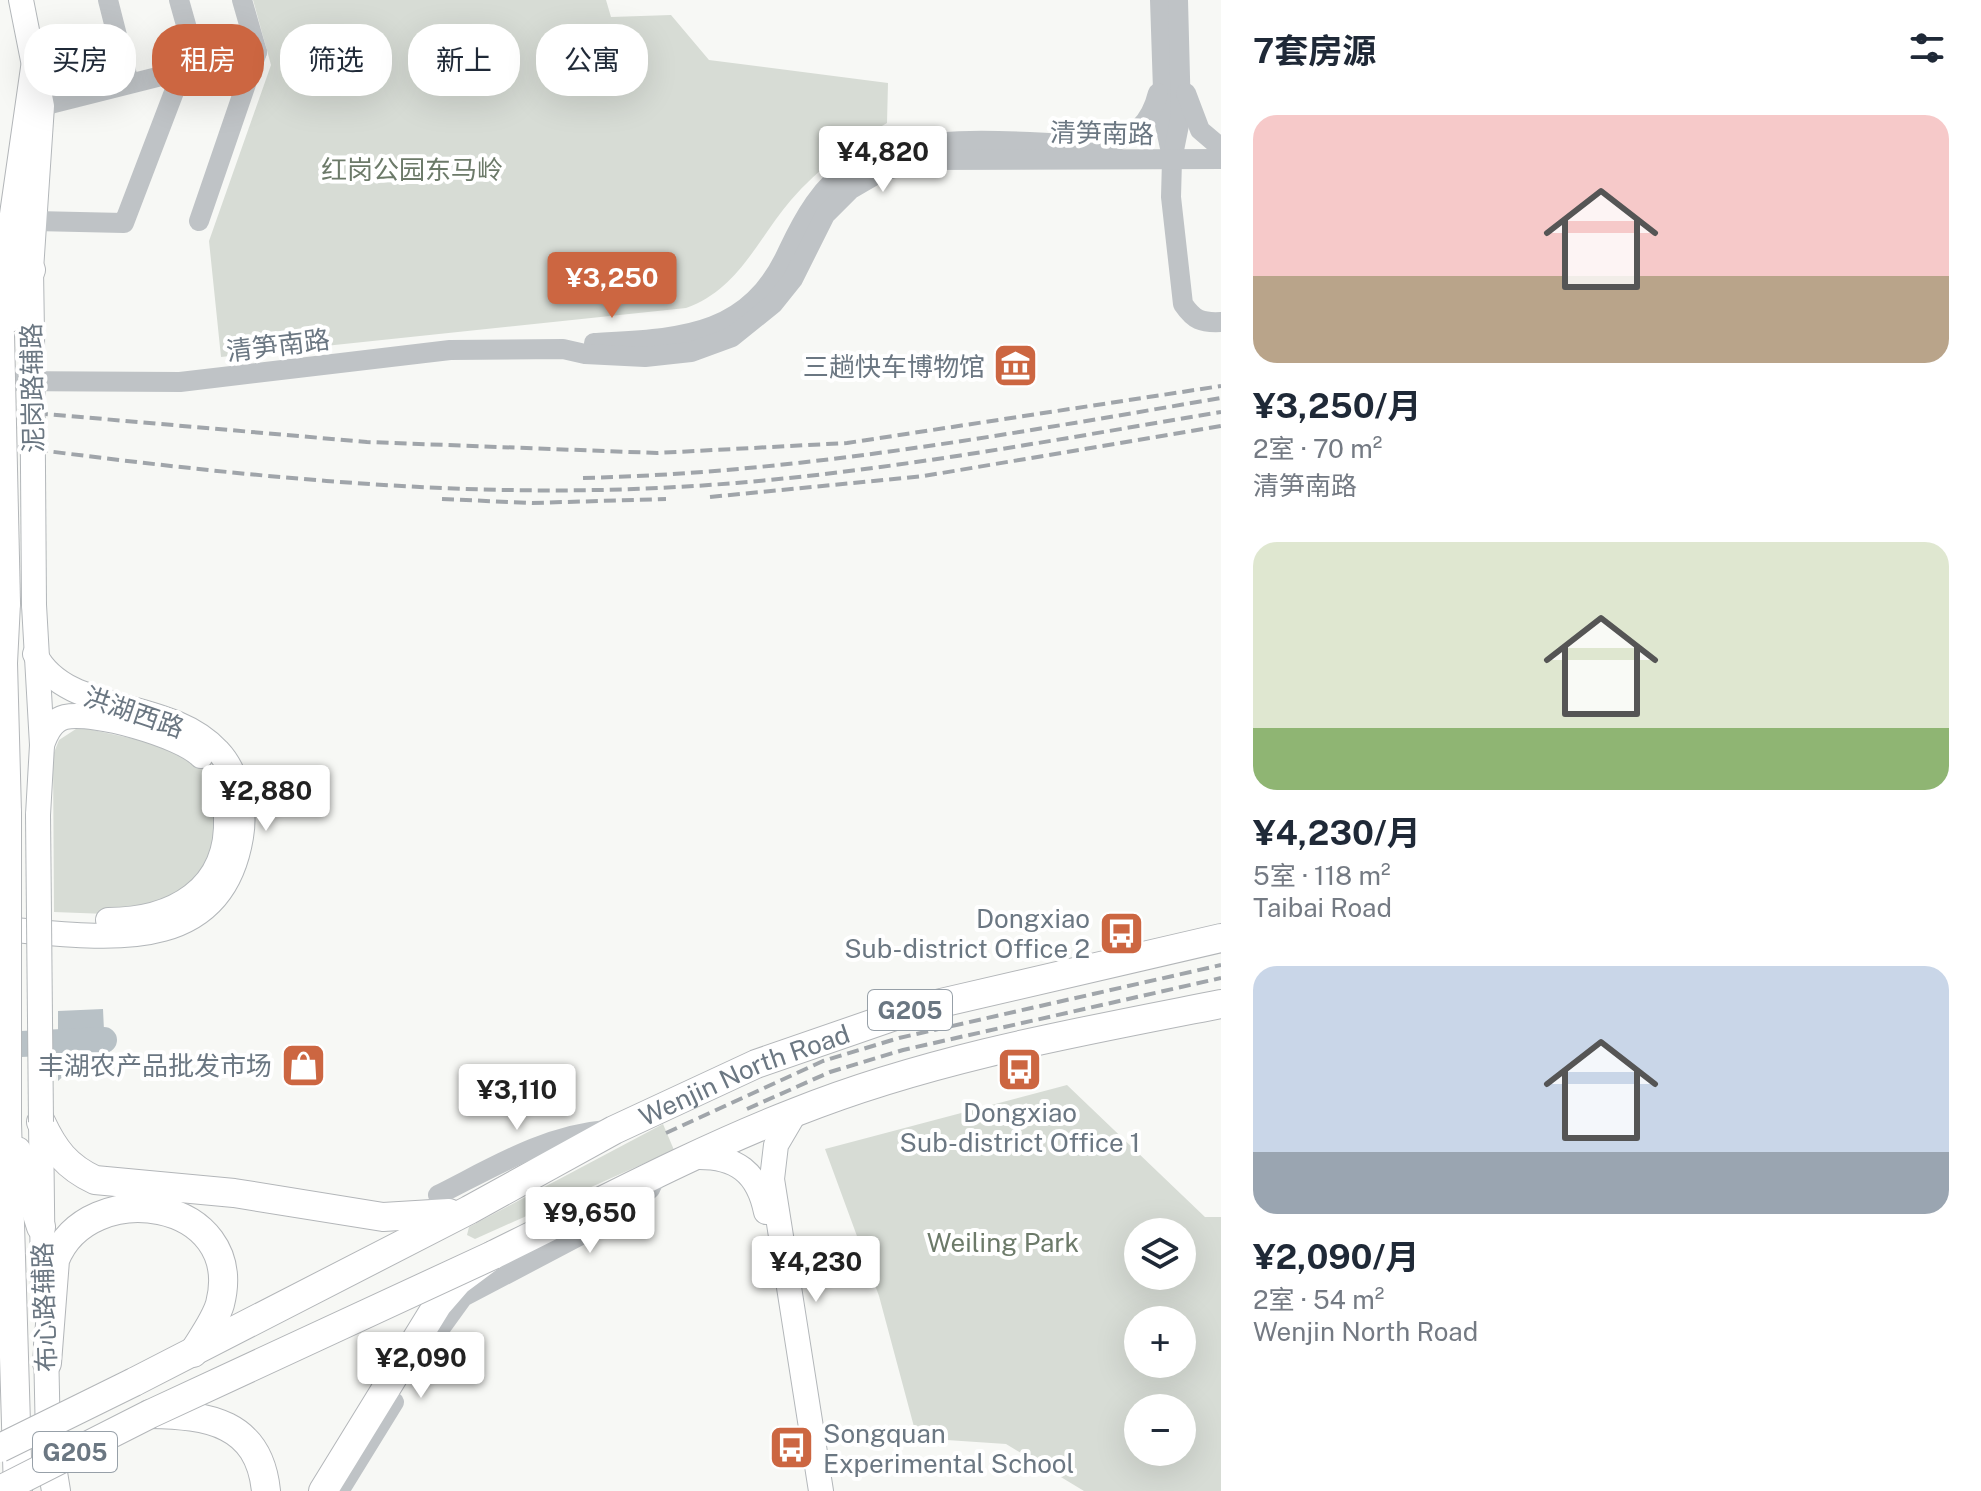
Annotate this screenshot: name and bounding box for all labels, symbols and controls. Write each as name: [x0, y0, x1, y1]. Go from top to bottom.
chip: 买房: [24, 24, 136, 96]
chip: 租房: [152, 24, 264, 96]
chip: 筛选: [280, 24, 392, 96]
chip: 新上: [408, 24, 520, 96]
chip: 公寓: [536, 24, 648, 96]
icon: filters: [1905, 26, 1949, 70]
text: 7套房源: [1253, 31, 1376, 71]
street label: 清笋南路: [1050, 117, 1154, 149]
pin: ¥4,820: [818, 126, 948, 194]
text: ¥4,820: [837, 136, 929, 167]
park label: 红岗公园东马岭: [321, 154, 503, 185]
icon: home: [1529, 167, 1673, 311]
pin: ¥3,250: [547, 252, 677, 320]
text: ¥3,250: [566, 262, 658, 293]
street label: 泥岗路辅路: [15, 323, 49, 453]
street label: 清笋南路: [224, 323, 332, 367]
museum icon: 三趟快车博物馆: [992, 342, 1040, 390]
place label: 三趟快车博物馆: [803, 351, 985, 382]
text: ¥3,250/月: [1253, 386, 1422, 426]
text: 2室 · 70 m²: [1253, 433, 1382, 464]
text: 清笋南路: [1253, 470, 1357, 501]
icon: home: [1529, 594, 1673, 738]
street label: 洪湖西路: [80, 680, 188, 744]
pin: ¥2,880: [201, 765, 331, 833]
text: ¥2,880: [220, 775, 312, 806]
text: ¥4,230/月: [1253, 813, 1421, 853]
text: 5室 · 118 m²: [1253, 860, 1390, 891]
text: Taibai Road: [1253, 892, 1392, 923]
place label: Dongxiao Sub-district Office 2: [844, 903, 1090, 964]
bus stop icon: Dongxiao Sub-district Office 2: [1097, 909, 1145, 957]
road number: G205: [868, 990, 952, 1030]
street label: Wenjin North Road: [634, 1017, 854, 1132]
icon: home: [1529, 1018, 1673, 1162]
shop icon: 丰湖农产品批发市场: [279, 1041, 327, 1089]
bus stop icon: Dongxiao Sub-district Office 1: [996, 1045, 1044, 1093]
place label: 丰湖农产品批发市场: [38, 1050, 272, 1081]
pin: ¥3,110: [452, 1064, 582, 1132]
text: ¥3,110: [477, 1074, 557, 1105]
place label: Dongxiao Sub-district Office 1: [900, 1097, 1140, 1158]
pin: ¥9,650: [525, 1187, 655, 1255]
text: ¥9,650: [544, 1197, 636, 1228]
map controls: [1124, 1218, 1196, 1466]
button: layers: [1124, 1218, 1196, 1290]
park label: Weiling Park: [927, 1227, 1079, 1258]
pin: ¥4,230: [751, 1236, 881, 1304]
text: ¥2,090/月: [1253, 1237, 1419, 1277]
street label: 布心路辅路: [26, 1241, 62, 1373]
text: ¥4,230: [770, 1246, 862, 1277]
text: 2室 · 54 m²: [1253, 1284, 1384, 1315]
button: +: [1124, 1306, 1196, 1378]
text: Wenjin North Road: [1253, 1316, 1478, 1347]
pin: ¥2,090: [356, 1332, 486, 1400]
text: ¥2,090: [375, 1342, 467, 1373]
button: −: [1124, 1394, 1196, 1466]
place label: Songquan Experimental School: [823, 1418, 1074, 1479]
bus stop icon: Songquan Experimental School: [768, 1424, 816, 1472]
road number: G205: [33, 1432, 117, 1472]

